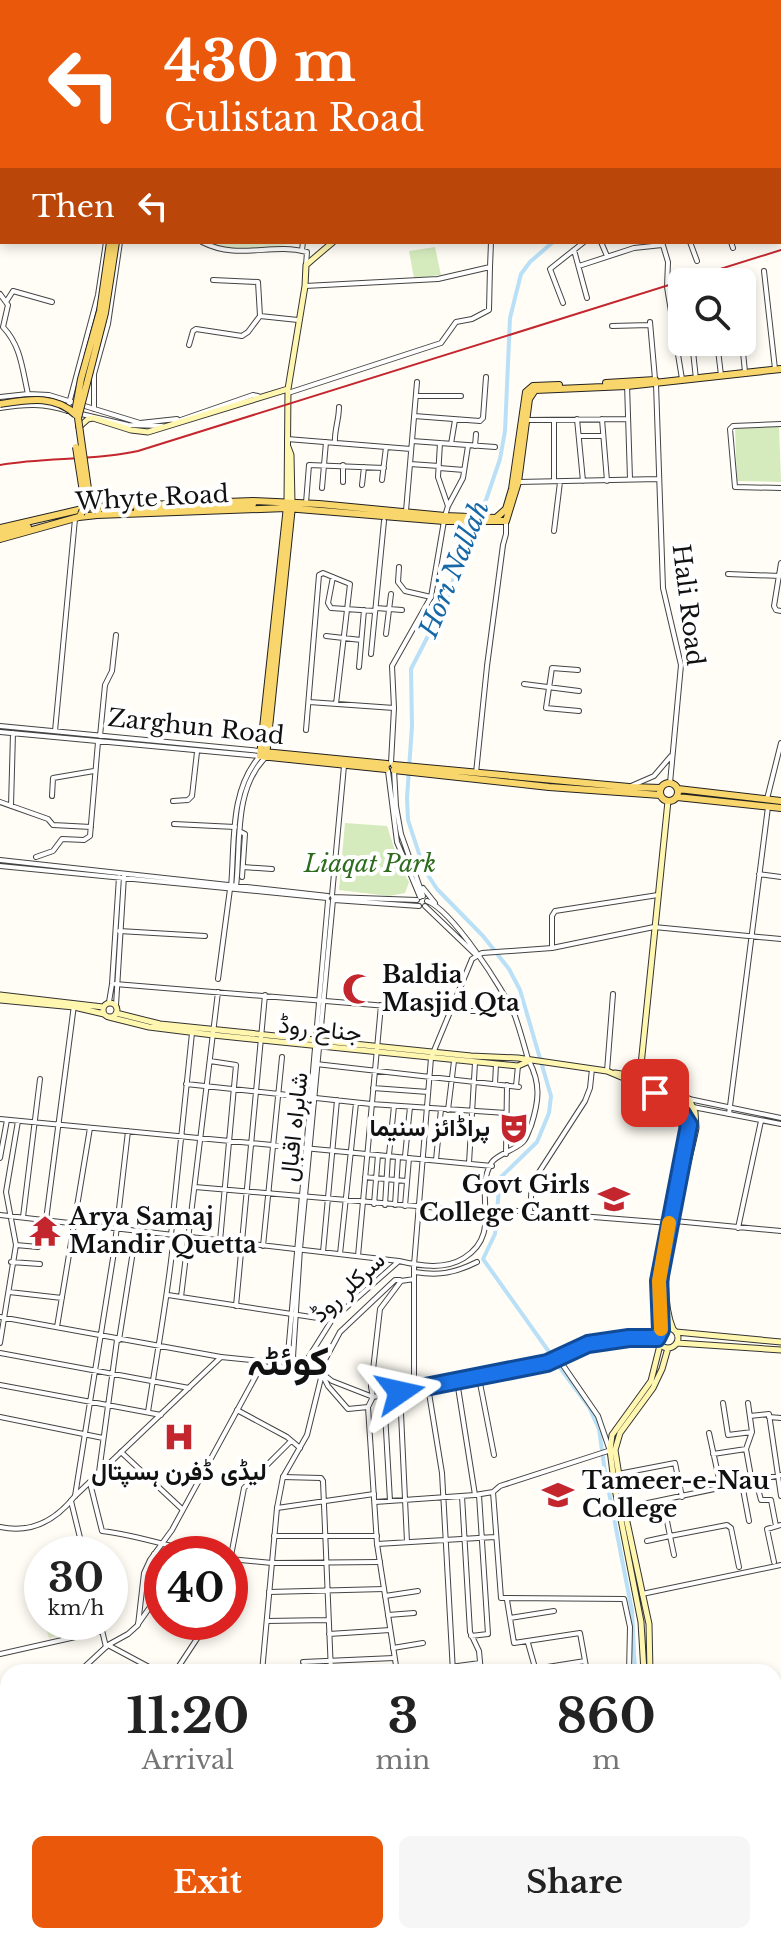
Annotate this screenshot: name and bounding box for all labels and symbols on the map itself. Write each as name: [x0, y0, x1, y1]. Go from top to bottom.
street label: Whyte Road: [74, 479, 229, 516]
water label: Hori Nallah: [412, 496, 496, 643]
street label: Hali Road: [667, 543, 710, 667]
street label: Zarghun Road: [106, 703, 286, 750]
park label: Liaqat Park: [303, 849, 436, 878]
place label: Baldia Masjid Qta: [382, 960, 520, 1017]
mosque icon: Baldia Masjid Qta: [341, 972, 375, 1006]
street label: جناح روڈ: [277, 1010, 363, 1049]
pin: [621, 1059, 689, 1127]
street label: شاہراہ اقبال: [273, 1071, 316, 1183]
theatre icon: پراڈائز سنیما: [497, 1111, 531, 1145]
place label: پراڈائز سنیما: [369, 1113, 490, 1144]
place label: Govt Girls College Cantt: [419, 1170, 591, 1227]
school or university icon: Govt Girls College Cantt: [597, 1182, 631, 1216]
place label: Arya Samaj Mandir Quetta: [68, 1202, 257, 1259]
temple icon: Arya Samaj Mandir Quetta: [28, 1214, 62, 1248]
street label: سرکلر روڈ: [305, 1245, 391, 1329]
district label: کوئٹہ: [247, 1336, 329, 1386]
position arrow: [358, 1350, 442, 1434]
hospital icon: لیڈی ڈفرن ہسپتال: [162, 1420, 196, 1454]
place label: لیڈی ڈفرن ہسپتال: [91, 1457, 267, 1488]
place label: Tameer-e-Nau College: [582, 1466, 770, 1523]
school or university icon: Tameer-e-Nau College: [541, 1478, 575, 1512]
speed limit sign: 40: [144, 1536, 248, 1640]

